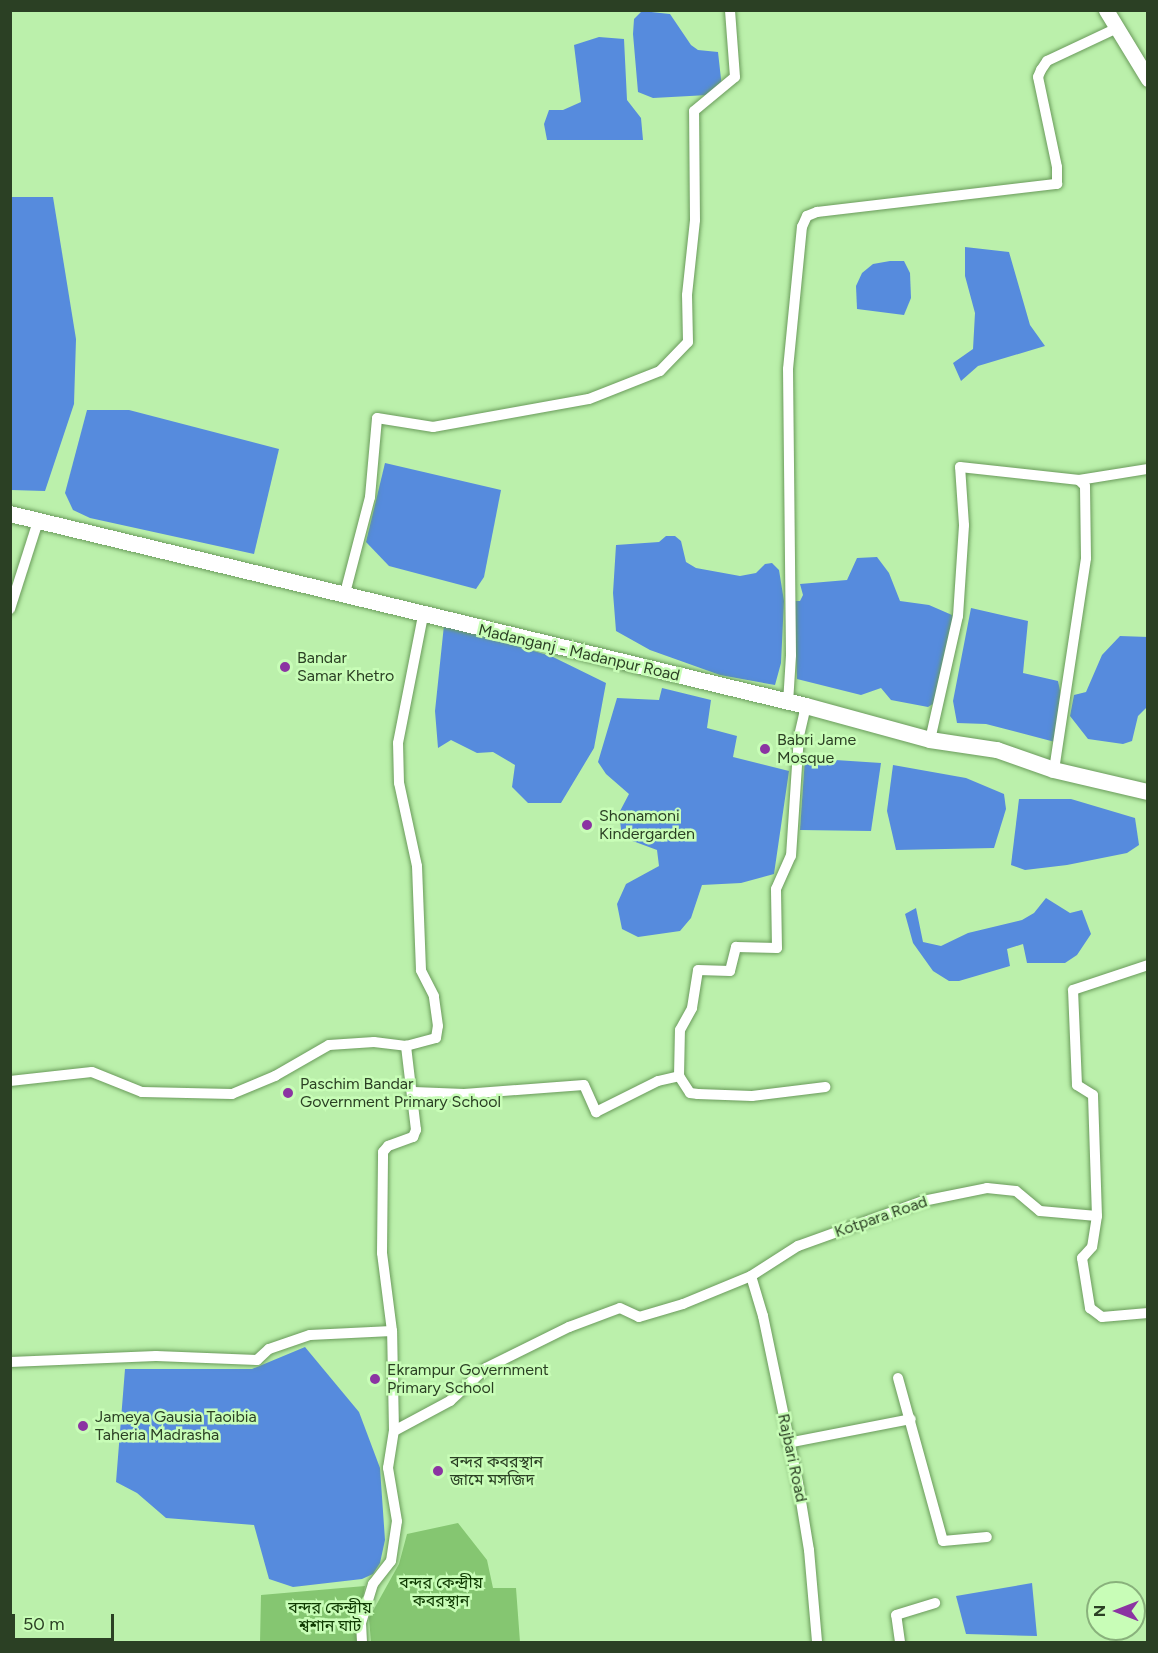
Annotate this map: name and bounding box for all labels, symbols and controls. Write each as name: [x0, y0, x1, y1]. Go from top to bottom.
street label: Madanganj - Madanpur Road: [476, 620, 682, 686]
place label: Bandar Samar Khetro: [297, 648, 394, 686]
marker: Bandar Samar Khetro: [278, 660, 292, 674]
place label: Babri Jame Mosque: [777, 730, 856, 768]
marker: Babri Jame Mosque: [758, 742, 772, 756]
place label: Shonamoni Kindergarden: [599, 806, 695, 844]
marker: Shonamoni Kindergarden: [580, 818, 594, 832]
place label: Paschim Bandar Government Primary School: [300, 1074, 501, 1112]
marker: Paschim Bandar Government Primary School: [281, 1086, 295, 1100]
street label: Kotpara Road: [832, 1192, 930, 1242]
place label: Ekrampur Government Primary School: [387, 1360, 549, 1398]
marker: Ekrampur Government Primary School: [368, 1372, 382, 1386]
place label: Jameya Gausia Taoibia Taheria Madrasha: [95, 1407, 257, 1445]
street label: Rajbari Road: [773, 1412, 811, 1504]
marker: Jameya Gausia Taoibia Taheria Madrasha: [76, 1419, 90, 1433]
place label: বন্দর কবরস্থান জামে মসজিদ: [450, 1452, 543, 1490]
marker: বন্দর কবরস্থান জামে মসজিদ: [431, 1464, 445, 1478]
park label: বন্দর কেন্দ্রীয় কবরস্থান: [399, 1573, 483, 1611]
north arrow: [1086, 1581, 1146, 1641]
park label: বন্দর কেন্দ্রীয় শ্বশান ঘাট: [288, 1598, 372, 1636]
scale bar: [15, 1602, 117, 1640]
text: N: [1090, 1605, 1109, 1617]
text: 50 m: [23, 1613, 65, 1635]

